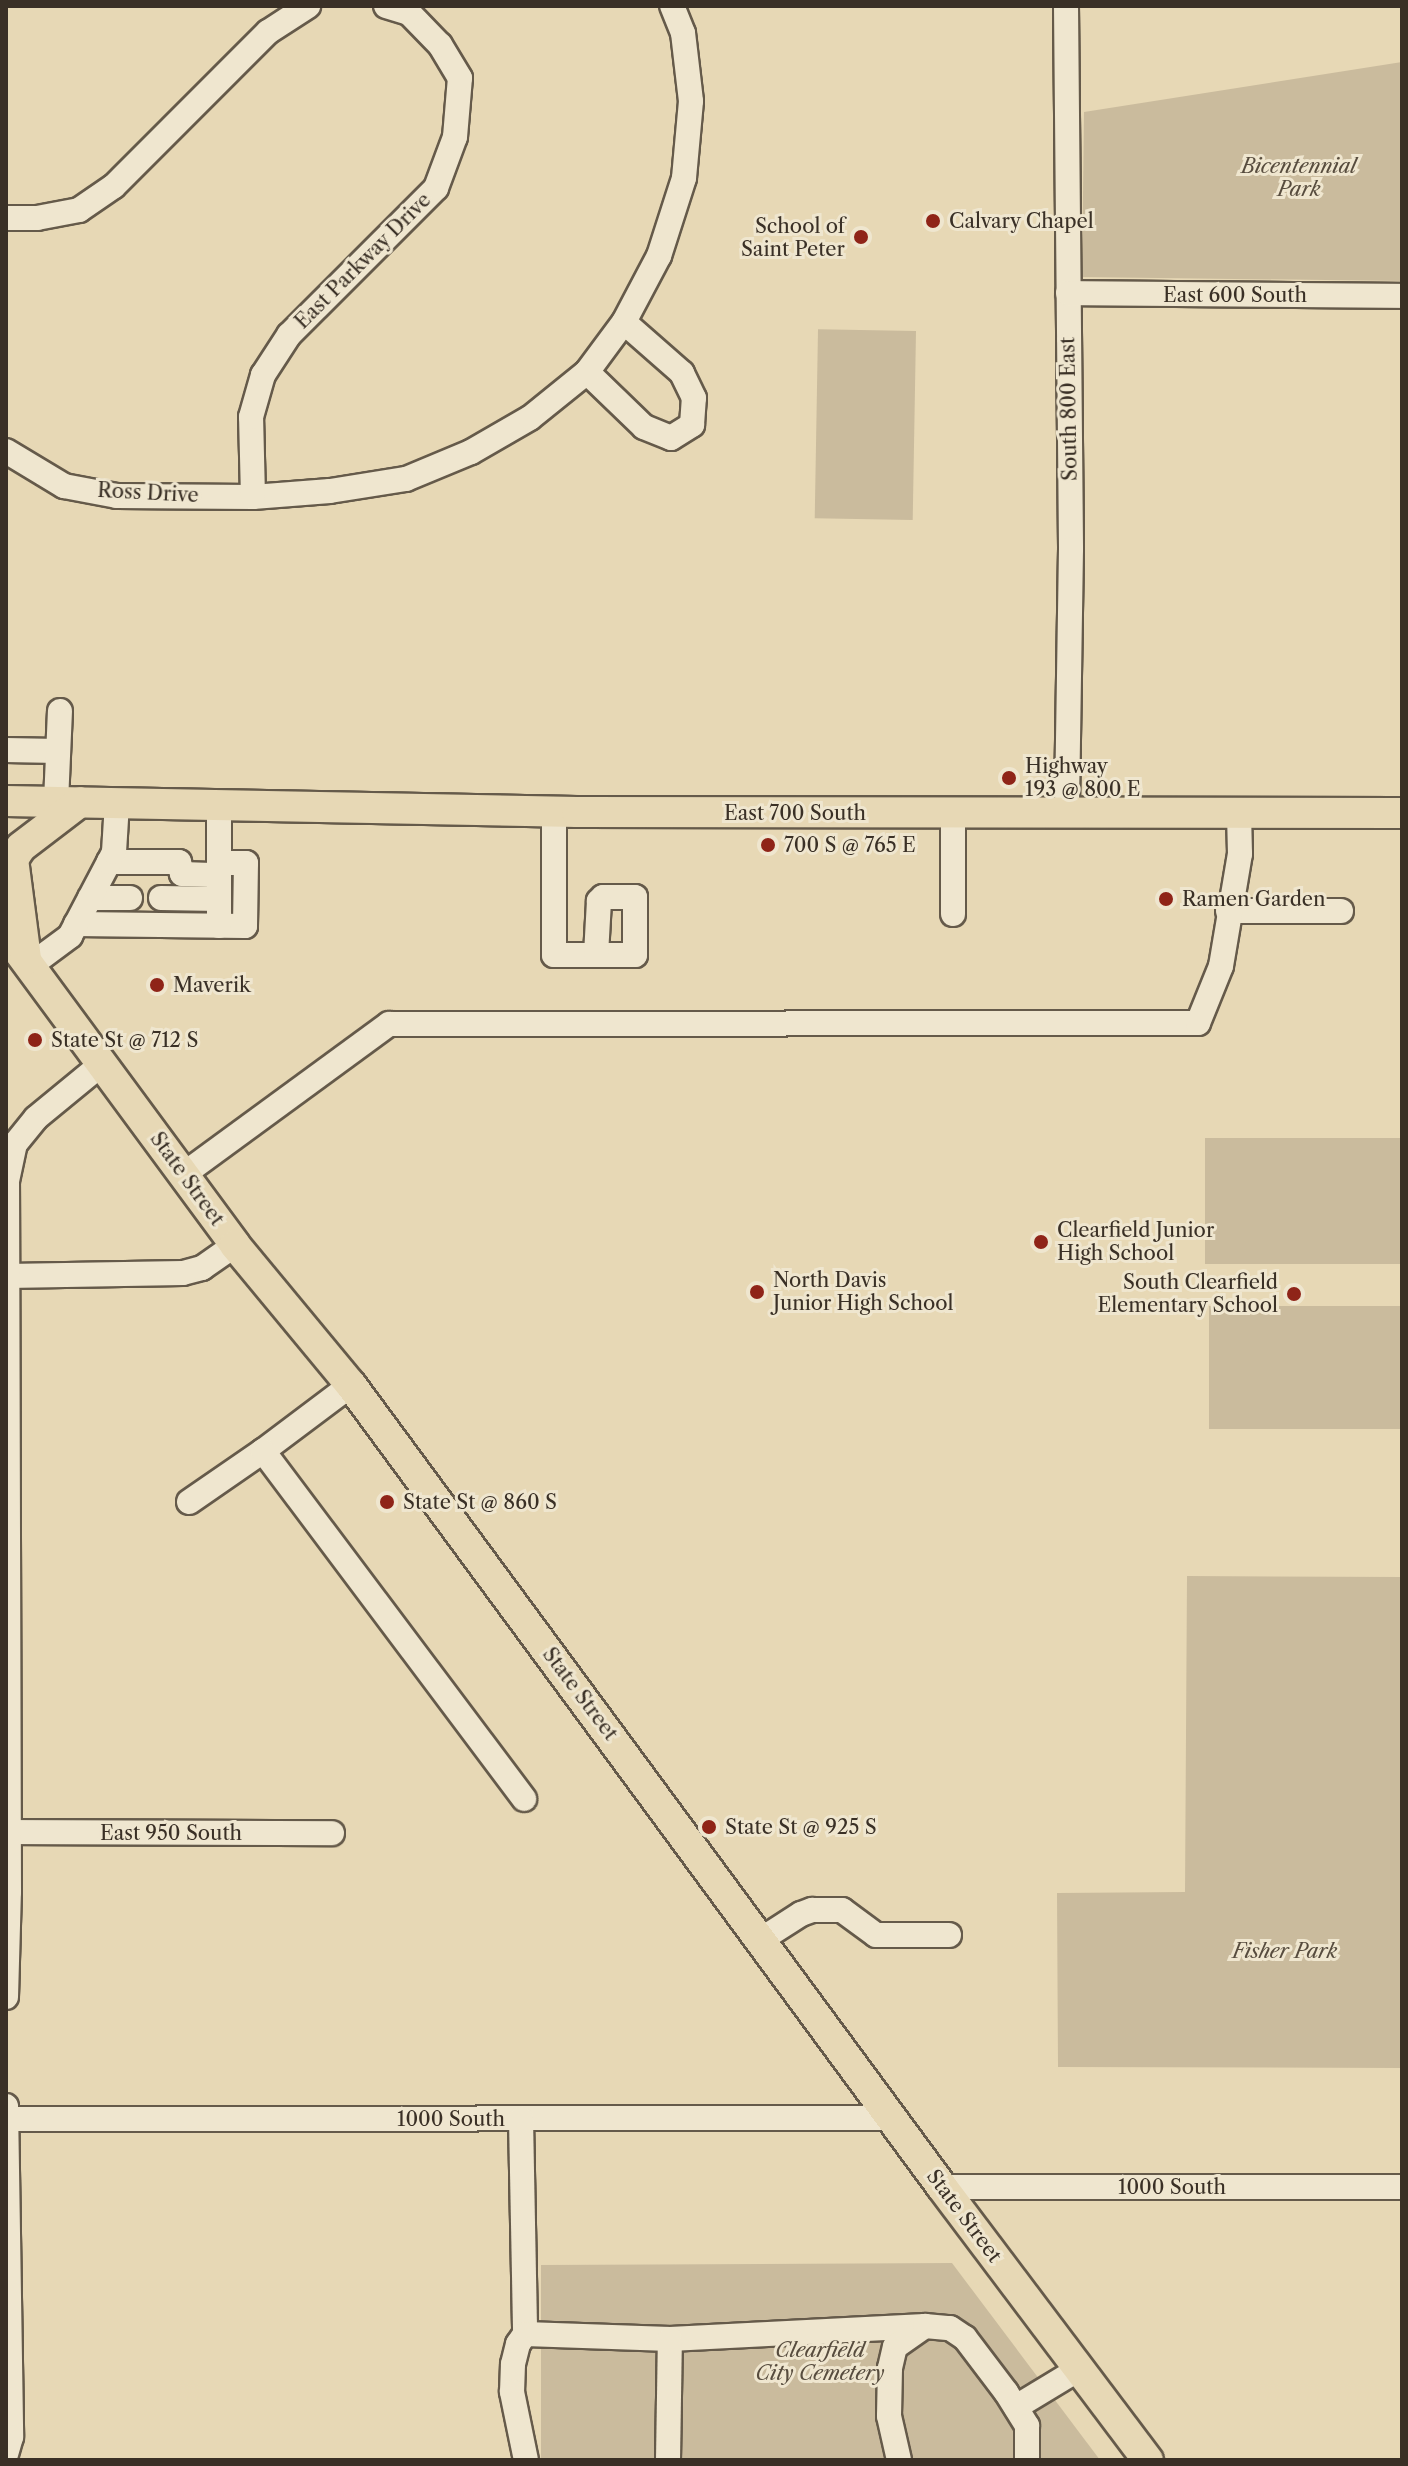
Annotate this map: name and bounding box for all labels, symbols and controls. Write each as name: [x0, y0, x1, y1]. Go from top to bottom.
park label: Bicentennial Park: [1241, 155, 1357, 202]
street label: East Parkway Drive: [290, 188, 436, 334]
place label: Calvary Chapel: [949, 209, 1094, 233]
marker: Calvary Chapel: [924, 212, 942, 230]
place label: School of Saint Peter: [741, 214, 845, 261]
marker: School of Saint Peter: [852, 228, 870, 246]
street label: East 600 South: [1163, 283, 1307, 307]
street label: South 800 East: [1056, 337, 1082, 481]
street label: Ross Drive: [97, 478, 199, 508]
place label: Highway 193 @ 800 E: [1025, 754, 1141, 801]
marker: Highway 193 @ 800 E: [1000, 769, 1018, 787]
street label: East 700 South: [724, 801, 866, 825]
place label: 700 S @ 765 E: [784, 833, 916, 857]
marker: 700 S @ 765 E: [759, 836, 777, 854]
place label: Ramen Garden: [1182, 887, 1326, 911]
marker: Ramen Garden: [1157, 890, 1175, 908]
place label: Maverik: [173, 973, 251, 997]
marker: Maverik: [148, 976, 166, 994]
place label: State St @ 712 S: [51, 1028, 198, 1052]
marker: State St @ 712 S: [26, 1031, 44, 1049]
street label: State Street: [145, 1127, 229, 1231]
place label: Clearfield Junior High School: [1057, 1218, 1214, 1265]
marker: Clearfield Junior High School: [1032, 1233, 1050, 1251]
place label: North Davis Junior High School: [773, 1268, 954, 1315]
place label: South Clearfield Elementary School: [1097, 1270, 1278, 1317]
marker: North Davis Junior High School: [748, 1283, 766, 1301]
marker: South Clearfield Elementary School: [1285, 1285, 1303, 1303]
place label: State St @ 860 S: [403, 1490, 557, 1514]
marker: State St @ 860 S: [378, 1493, 396, 1511]
street label: State Street: [537, 1643, 623, 1745]
place label: State St @ 925 S: [725, 1815, 877, 1839]
marker: State St @ 925 S: [700, 1818, 718, 1836]
street label: East 950 South: [100, 1821, 242, 1845]
park label: Fisher Park: [1233, 1939, 1337, 1963]
street label: 1000 South: [397, 2107, 505, 2131]
street label: State Street: [921, 2165, 1007, 2267]
street label: 1000 South: [1118, 2175, 1226, 2199]
park label: Clearfield City Cemetery: [755, 2338, 885, 2385]

